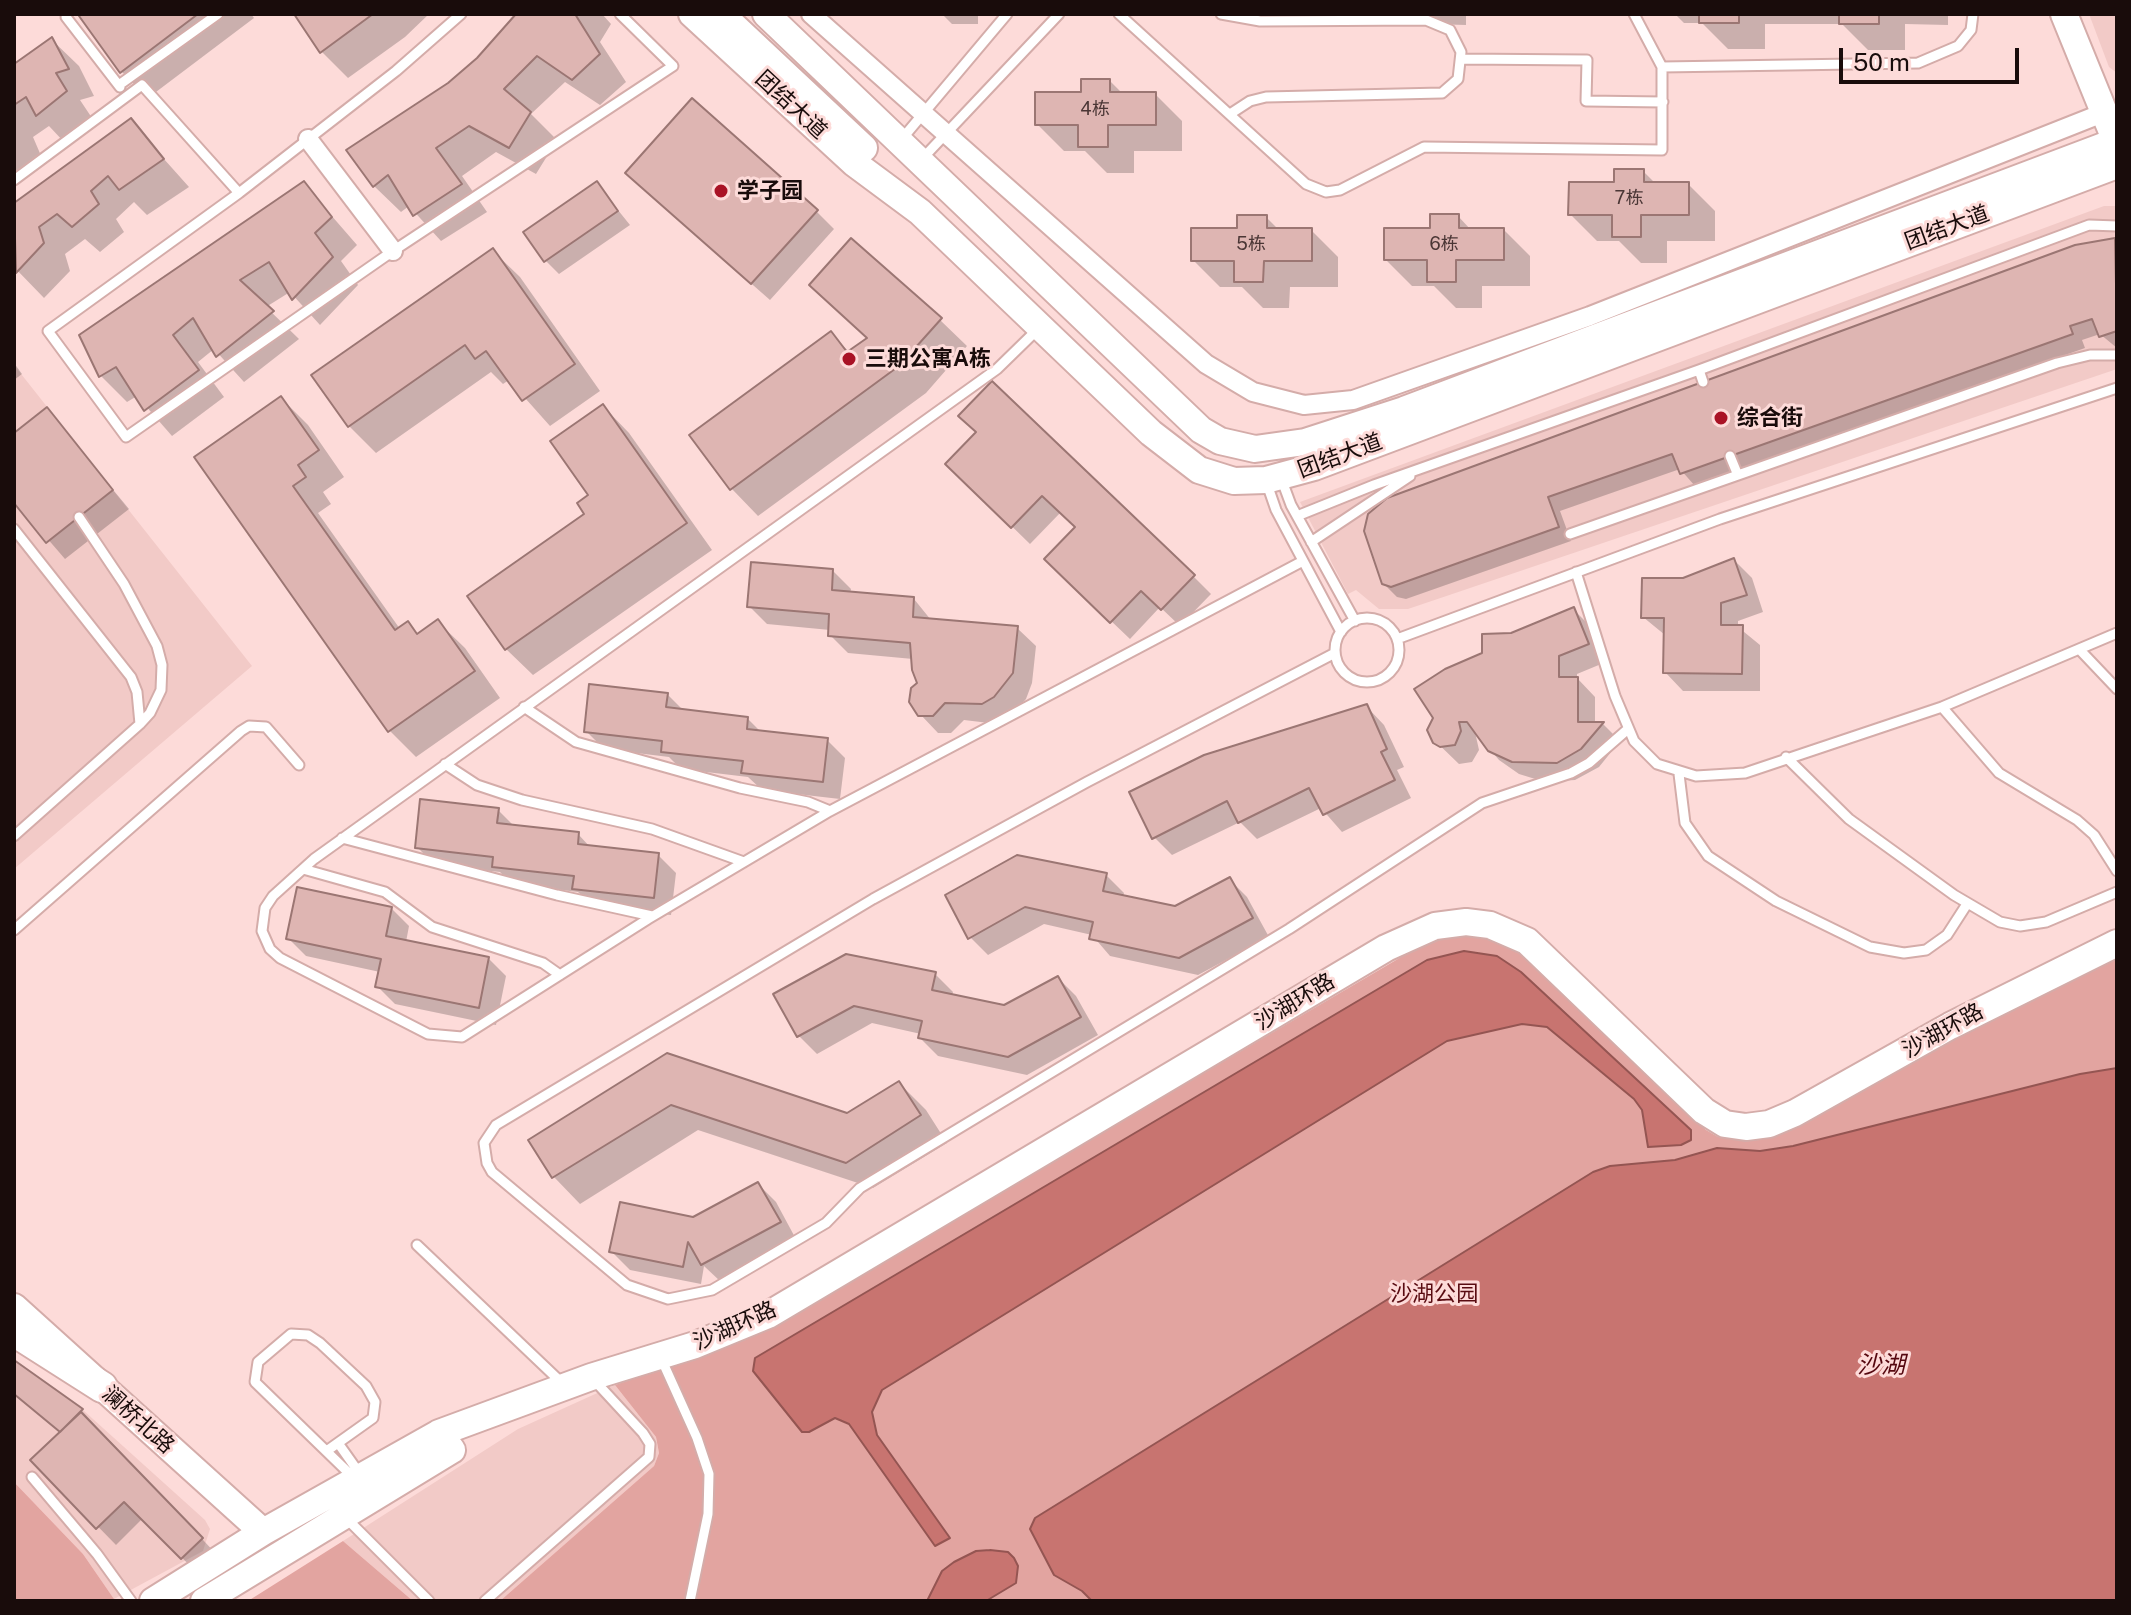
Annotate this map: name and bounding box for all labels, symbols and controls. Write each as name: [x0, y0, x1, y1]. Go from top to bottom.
scale bar: [1843, 32, 2023, 82]
text: 50 m: [1853, 48, 1910, 76]
street label: 团结大道: [750, 65, 832, 145]
house number: 4栋: [1080, 98, 1110, 120]
place label: 学子园: [737, 178, 803, 204]
marker: 学子园: [712, 182, 730, 200]
house number: 7栋: [1615, 187, 1643, 209]
street label: 团结大道: [1901, 201, 1993, 255]
house number: 5栋: [1236, 233, 1266, 255]
house number: 6栋: [1429, 233, 1459, 255]
place label: 三期公寓A栋: [865, 346, 991, 372]
marker: 三期公寓A栋: [840, 350, 858, 368]
place label: 综合街: [1737, 405, 1803, 431]
marker: 综合街: [1712, 409, 1730, 427]
street label: 团结大道: [1294, 429, 1386, 483]
street label: 沙湖环路: [1250, 968, 1340, 1036]
street label: 沙湖环路: [1898, 998, 1988, 1064]
park label: 沙湖公园: [1390, 1281, 1478, 1307]
street label: 沙湖环路: [689, 1296, 781, 1356]
water label: 沙湖: [1857, 1352, 1905, 1380]
street label: 澜桥北路: [96, 1381, 180, 1459]

